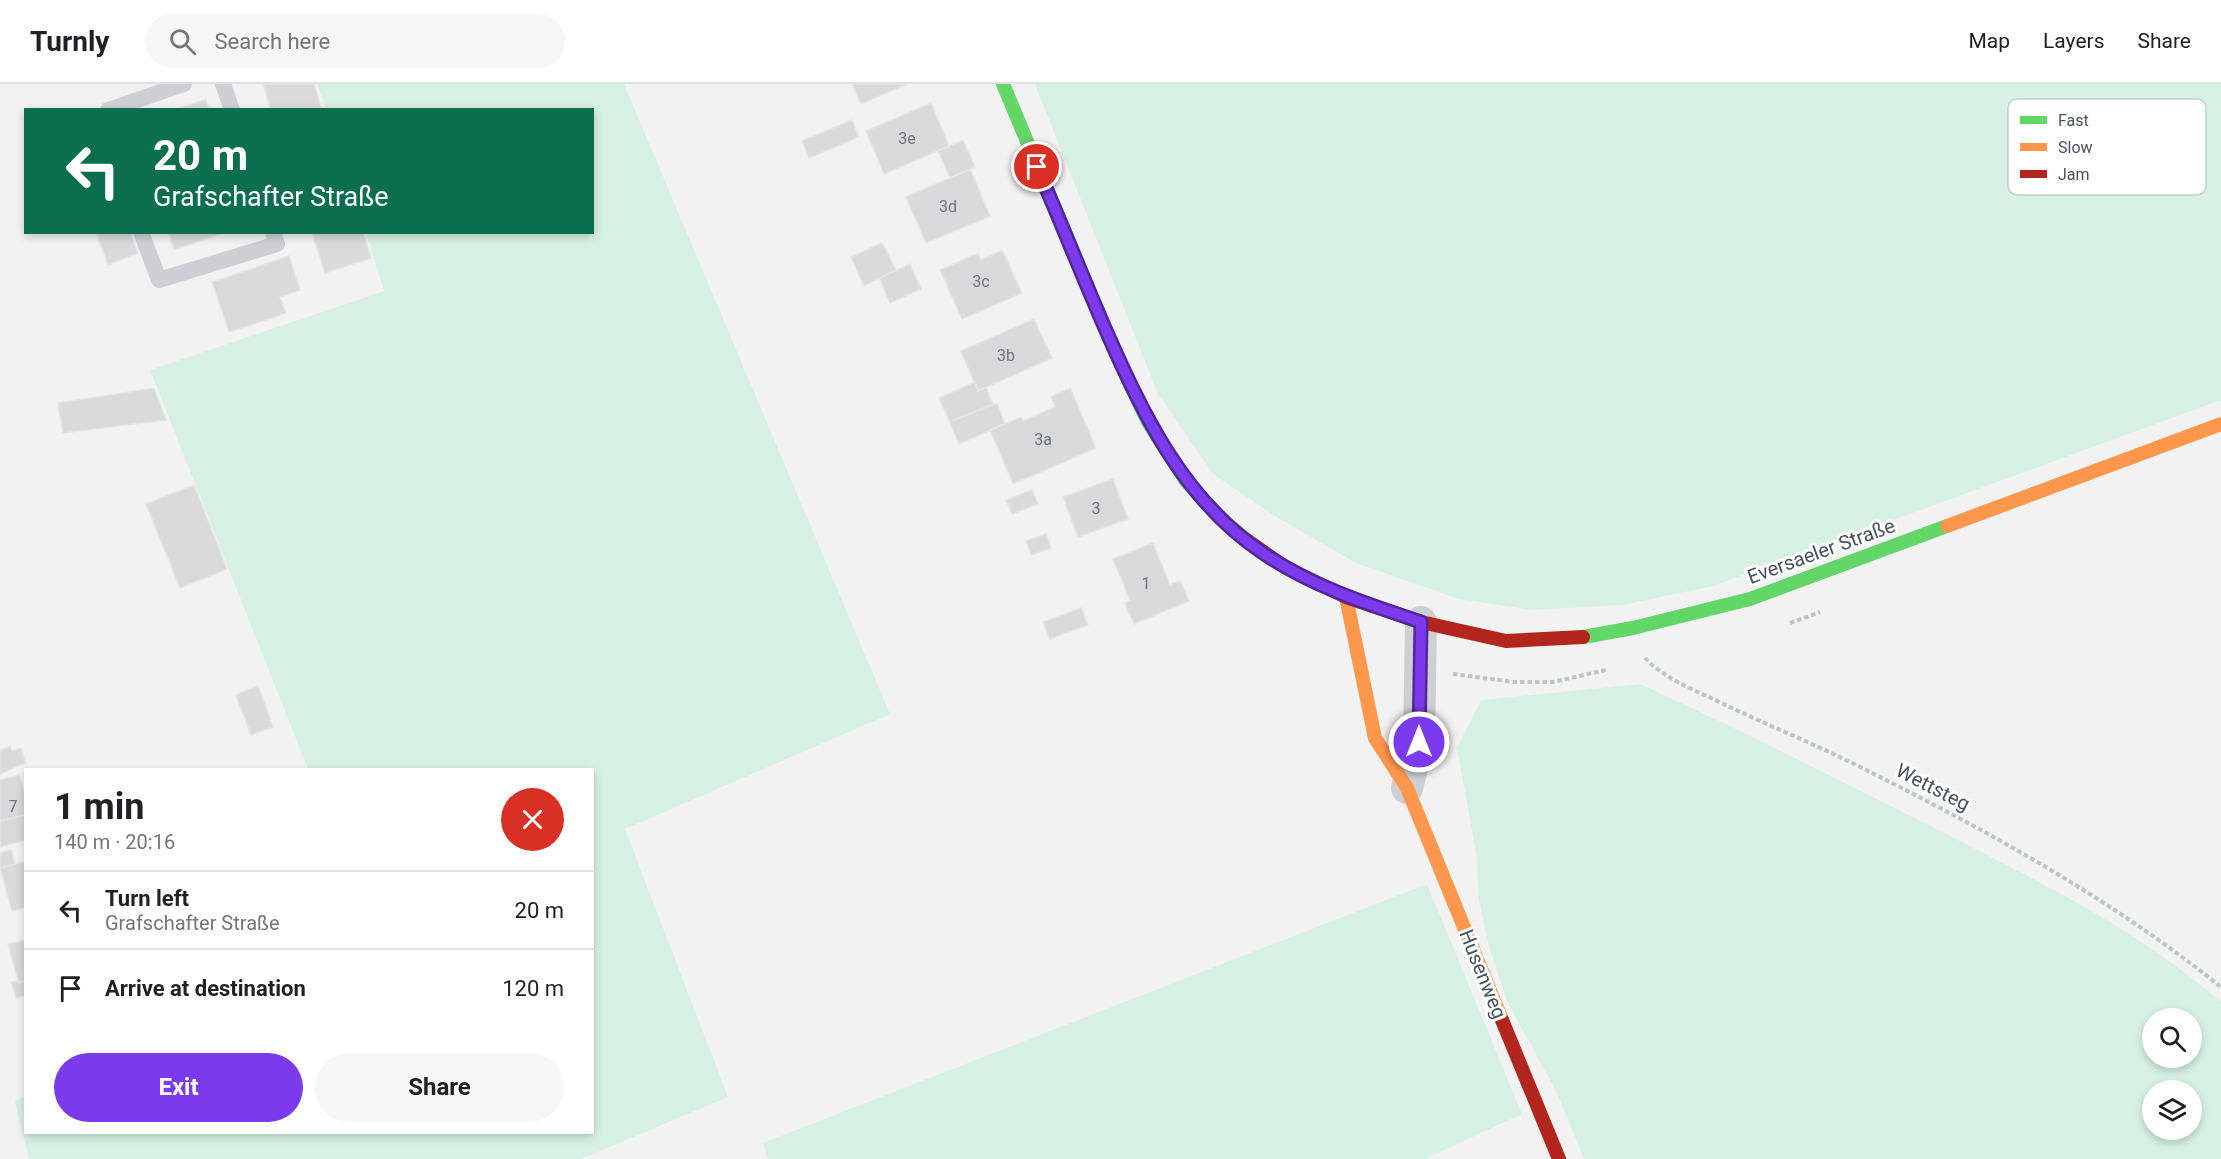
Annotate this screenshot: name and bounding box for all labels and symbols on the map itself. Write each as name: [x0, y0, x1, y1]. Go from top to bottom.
legend: [2008, 99, 2206, 195]
text: Fast: [2058, 111, 2089, 130]
house number: 3e: [898, 129, 916, 148]
text: Slow: [2058, 138, 2093, 157]
pin: [1011, 141, 1062, 192]
text: Jam: [2058, 165, 2090, 184]
house number: 3d: [939, 197, 957, 216]
house number: 3c: [972, 272, 990, 291]
house number: 3b: [997, 346, 1015, 365]
house number: 3a: [1034, 430, 1052, 449]
house number: 3: [1092, 499, 1101, 518]
street label: Eversaeler Straße: [1744, 513, 1898, 589]
house number: 1: [1142, 574, 1151, 593]
position arrow: [1387, 710, 1451, 774]
street label: Wettsteg: [1892, 758, 1974, 816]
house number: 7: [9, 797, 18, 816]
street label: Husenweg: [1454, 926, 1512, 1022]

